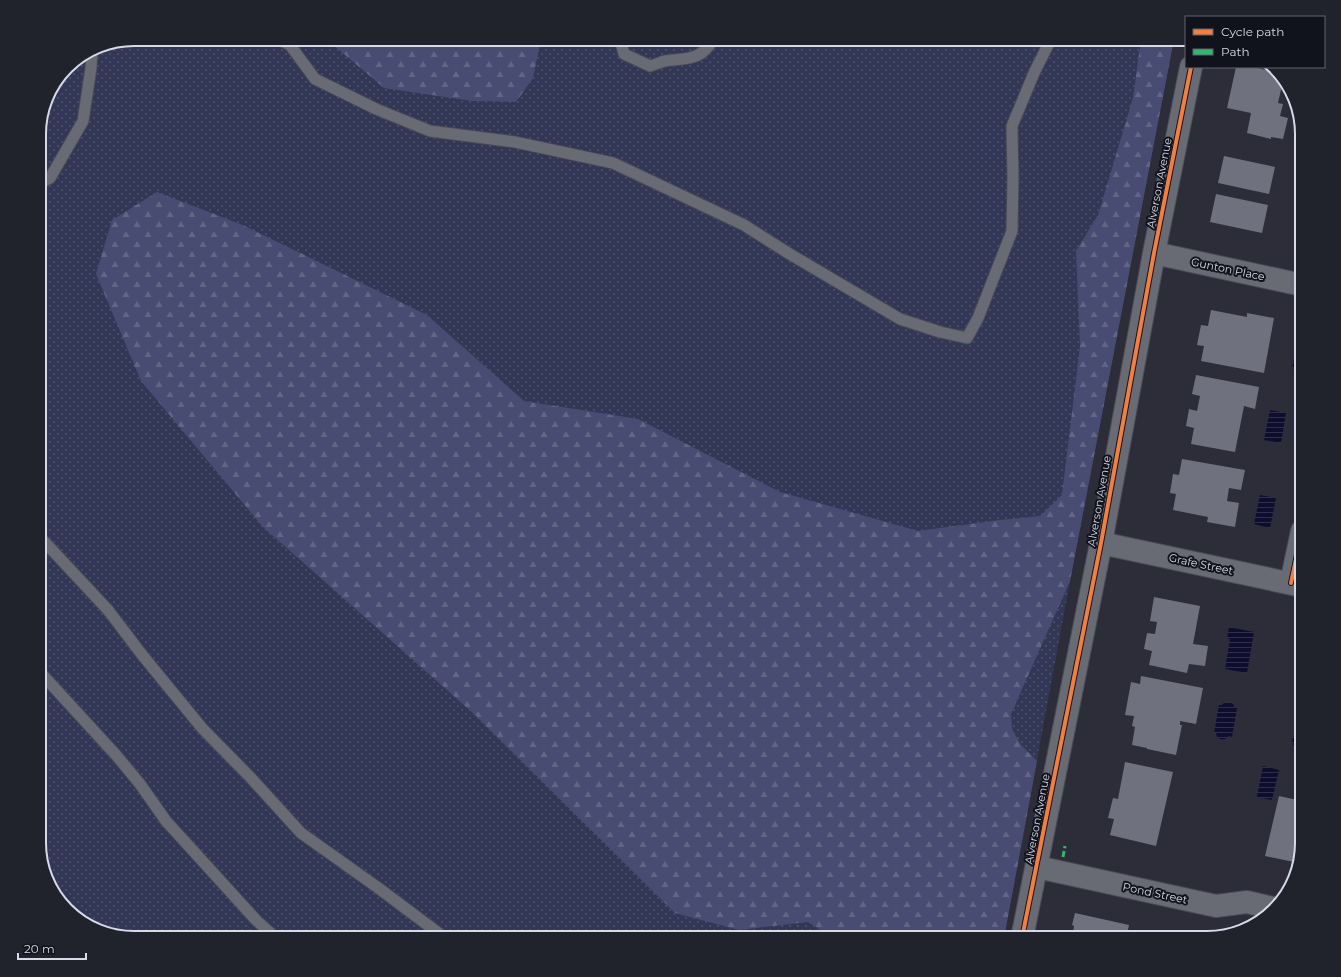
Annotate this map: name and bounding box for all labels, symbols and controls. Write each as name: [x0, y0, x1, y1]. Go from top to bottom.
legend: [1185, 16, 1325, 68]
text: Cycle path: [1221, 24, 1284, 39]
text: Path: [1221, 44, 1250, 59]
street label: Alverson Avenue: [1143, 136, 1175, 229]
street label: Gunton Place: [1190, 254, 1266, 284]
street label: Alverson Avenue: [1084, 454, 1114, 547]
street label: Grafe Street: [1168, 550, 1235, 578]
street label: Alverson Avenue: [1021, 772, 1053, 865]
street label: Pond Street: [1121, 879, 1189, 907]
scale bar: [18, 935, 86, 961]
text: 20 m: [24, 941, 55, 956]

